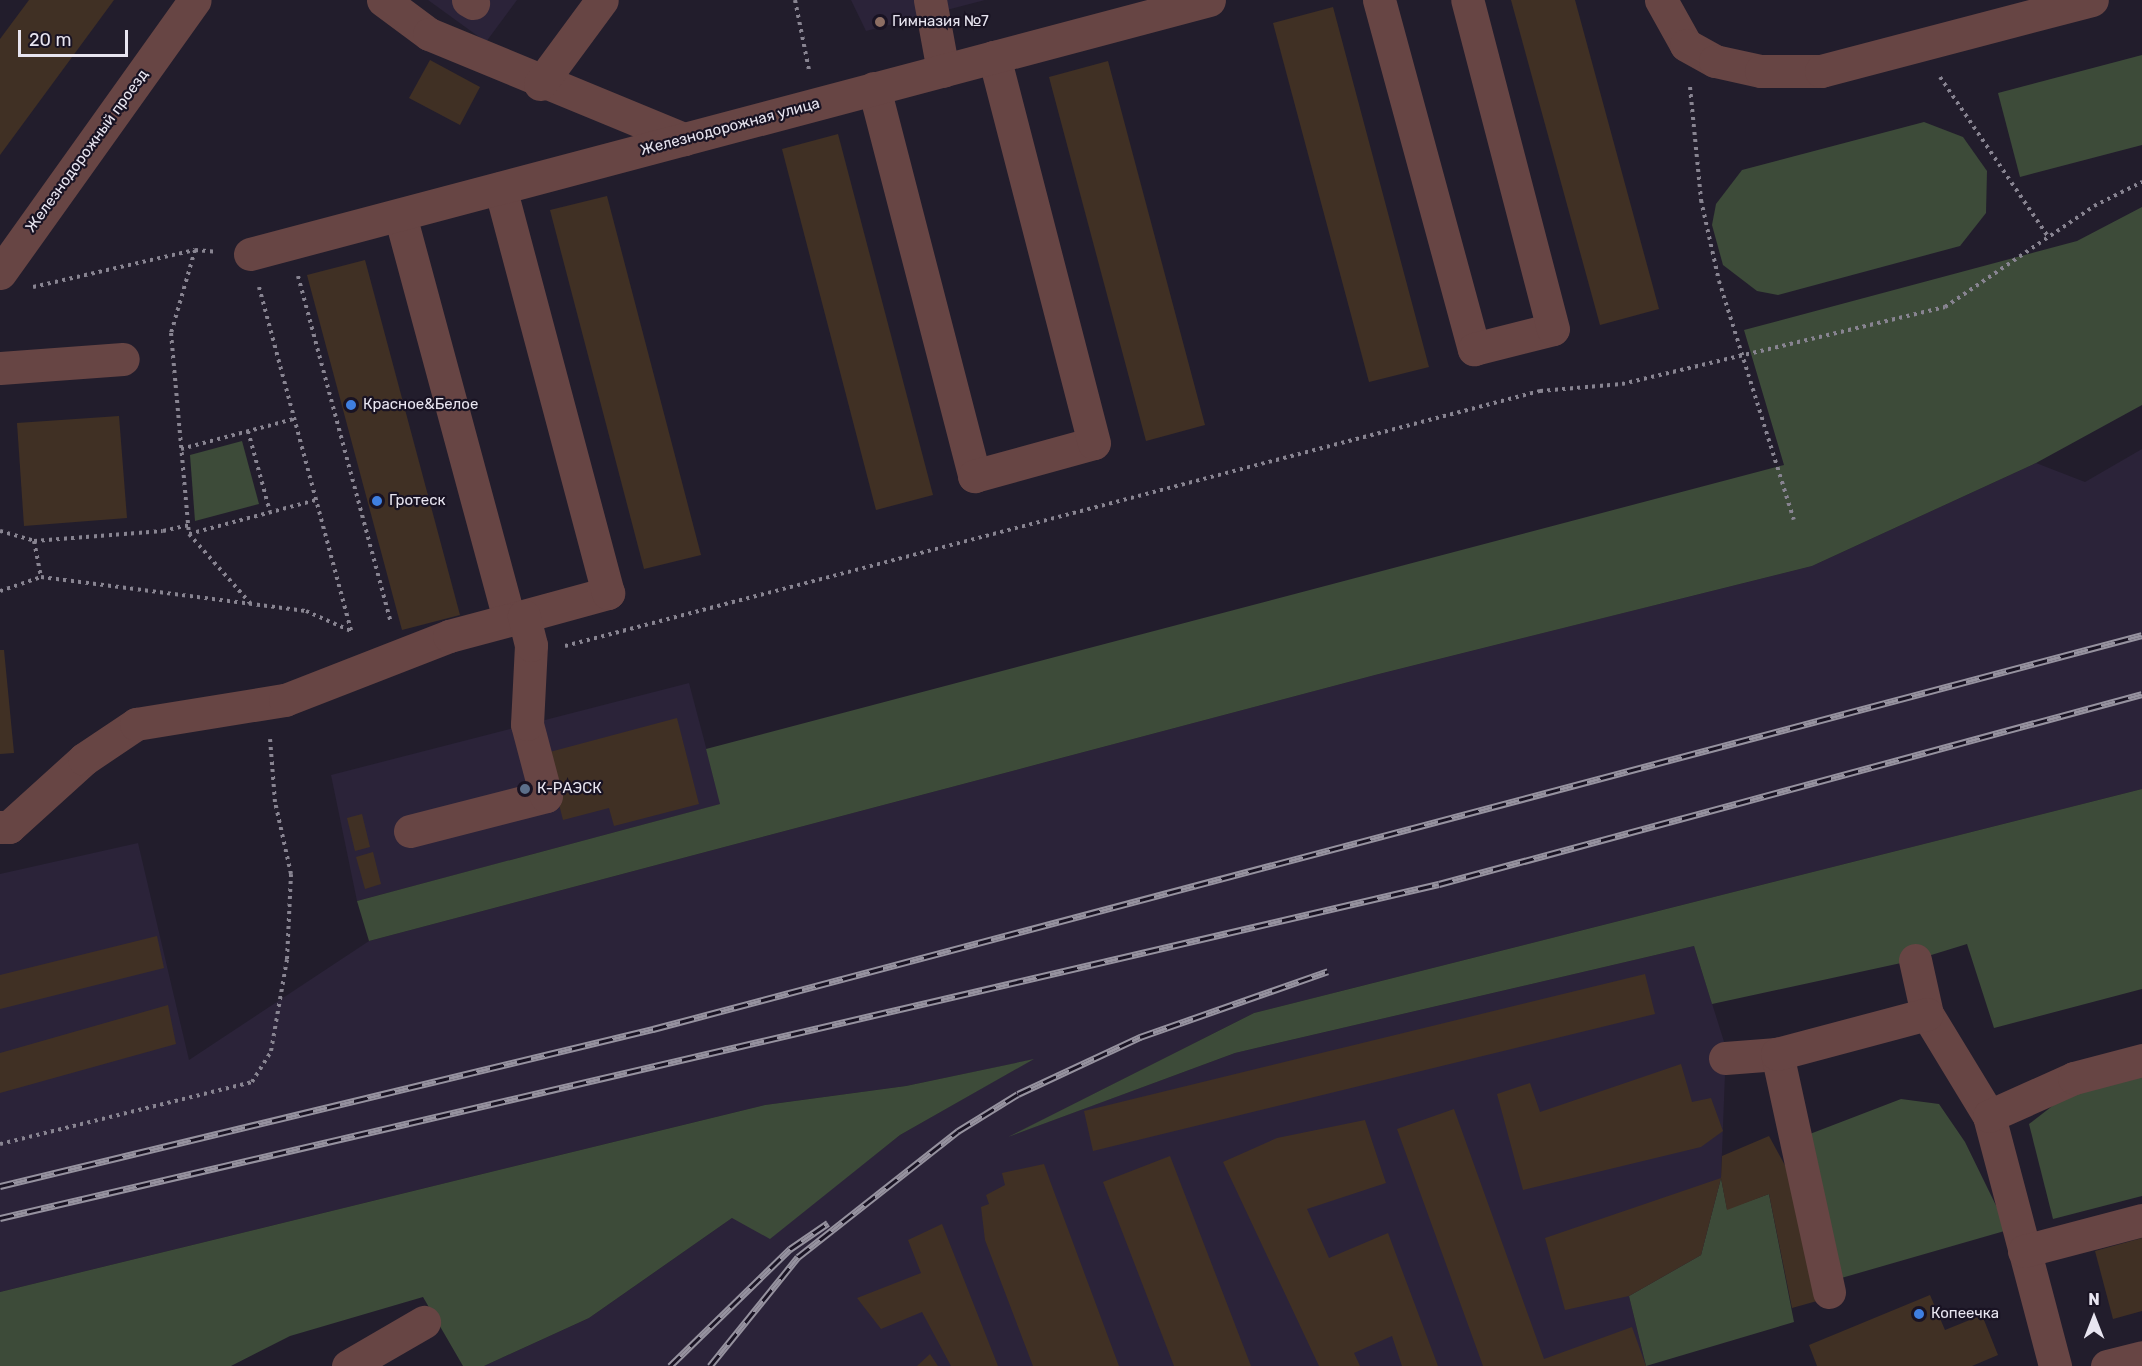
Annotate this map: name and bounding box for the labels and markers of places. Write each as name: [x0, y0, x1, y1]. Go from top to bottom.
place label: Гимназия №7: [892, 13, 989, 31]
marker: Гимназия №7: [873, 15, 887, 29]
place label: Красное&Белое: [363, 396, 478, 414]
marker: Красное&Белое: [344, 398, 358, 412]
place label: Гротеск: [389, 492, 446, 510]
marker: Гротеск: [370, 494, 384, 508]
place label: К-РАЭСК: [537, 780, 602, 798]
marker: К-РАЭСК: [518, 782, 532, 796]
place label: Копеечка: [1931, 1305, 1999, 1323]
marker: Копеечка: [1912, 1307, 1926, 1321]

